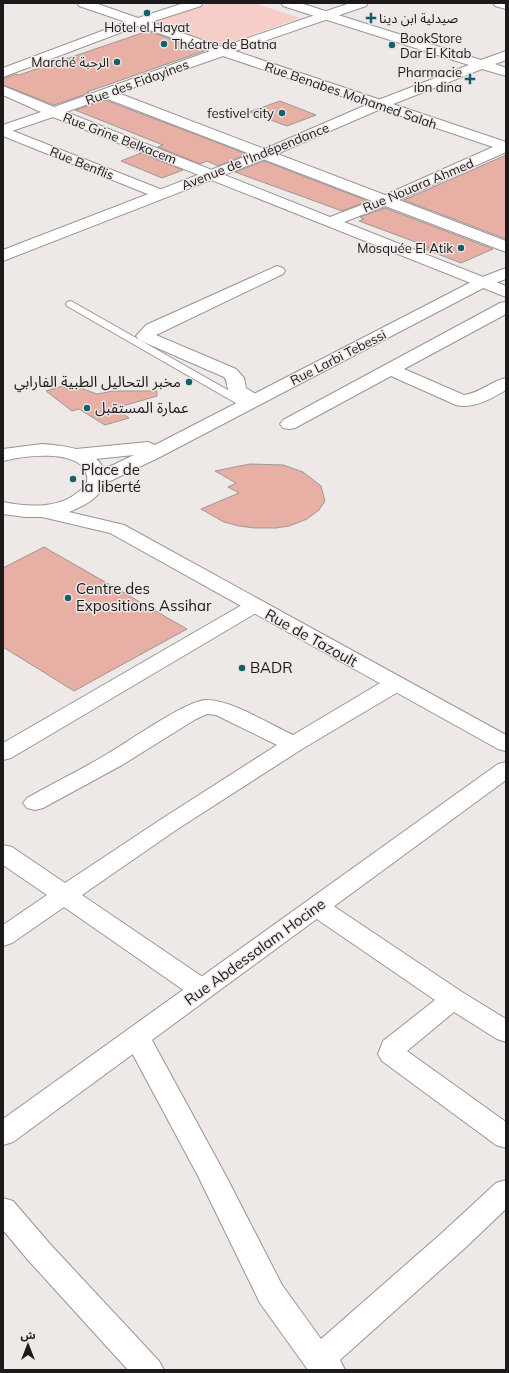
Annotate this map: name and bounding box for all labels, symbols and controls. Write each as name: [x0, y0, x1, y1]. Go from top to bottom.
marker: Hotel el Hayat: [142, 8, 152, 18]
place label: صيدلية ابن دينا: [379, 10, 459, 27]
marker: صيدلية ابن دينا: [366, 13, 376, 23]
place label: Hotel el Hayat: [104, 19, 190, 35]
place label: BookStore Dar El Kitab: [400, 30, 471, 61]
place label: Théatre de Batna: [172, 36, 277, 52]
marker: Théatre de Batna: [159, 39, 169, 49]
marker: BookStore Dar El Kitab: [387, 40, 397, 50]
place label: Marché الرحبة: [31, 54, 109, 70]
street label: Rue des Fidayines: [83, 56, 191, 108]
marker: Marché الرحبة: [112, 57, 122, 67]
street label: Rue Benabes Mohamed Salah: [263, 58, 439, 132]
place label: Pharmacie ibn dina: [398, 64, 462, 95]
marker: Pharmacie ibn dina: [465, 74, 475, 84]
place label: festivel city: [207, 105, 274, 121]
marker: festivel city: [277, 108, 287, 118]
street label: Rue Grine Belkacem: [61, 109, 179, 167]
street label: Avenue de l'Indépendance: [179, 119, 331, 193]
street label: Rue Benflis: [48, 143, 116, 183]
street label: Rue Nouara Ahmed: [360, 154, 476, 216]
place label: Mosquée El Atik: [357, 240, 453, 256]
marker: Mosquée El Atik: [456, 243, 466, 253]
street label: Rue Larbi Tebessi: [287, 326, 389, 388]
place label: مخبر التحاليل الطبية الفارابي: [14, 372, 181, 393]
marker: مخبر التحاليل الطبية الفارابي: [184, 377, 194, 387]
place label: عمارة المستقبل: [95, 398, 189, 417]
marker: عمارة المستقبل: [82, 403, 92, 413]
place label: Place de la liberté: [81, 460, 141, 496]
marker: Place de la liberté: [68, 474, 78, 484]
place label: Centre des Expositions Assihar: [76, 579, 212, 615]
marker: Centre des Expositions Assihar: [63, 593, 73, 603]
street label: Rue de Tazoult: [262, 604, 361, 671]
place label: BADR: [250, 658, 293, 677]
marker: BADR: [237, 663, 247, 673]
street label: Rue Abdessalam Hocine: [180, 894, 329, 1009]
north arrow: [8, 1325, 48, 1365]
text: ش: [20, 1328, 36, 1342]

